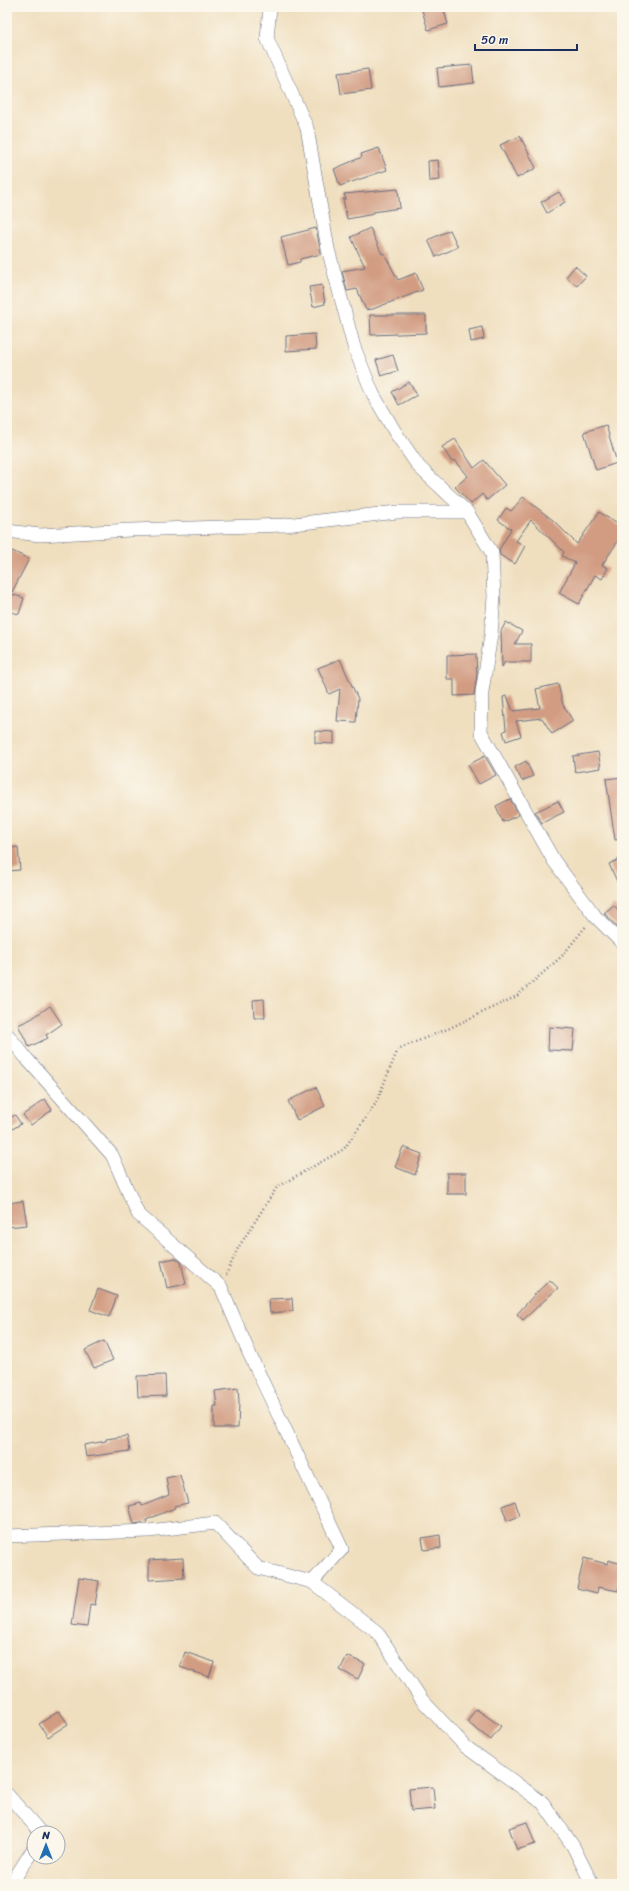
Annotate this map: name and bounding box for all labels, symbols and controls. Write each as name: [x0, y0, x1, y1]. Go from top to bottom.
scale bar: [475, 26, 577, 52]
text: 50 m: [481, 29, 508, 51]
north arrow: [26, 1825, 66, 1865]
text: N: [41, 1826, 50, 1845]

